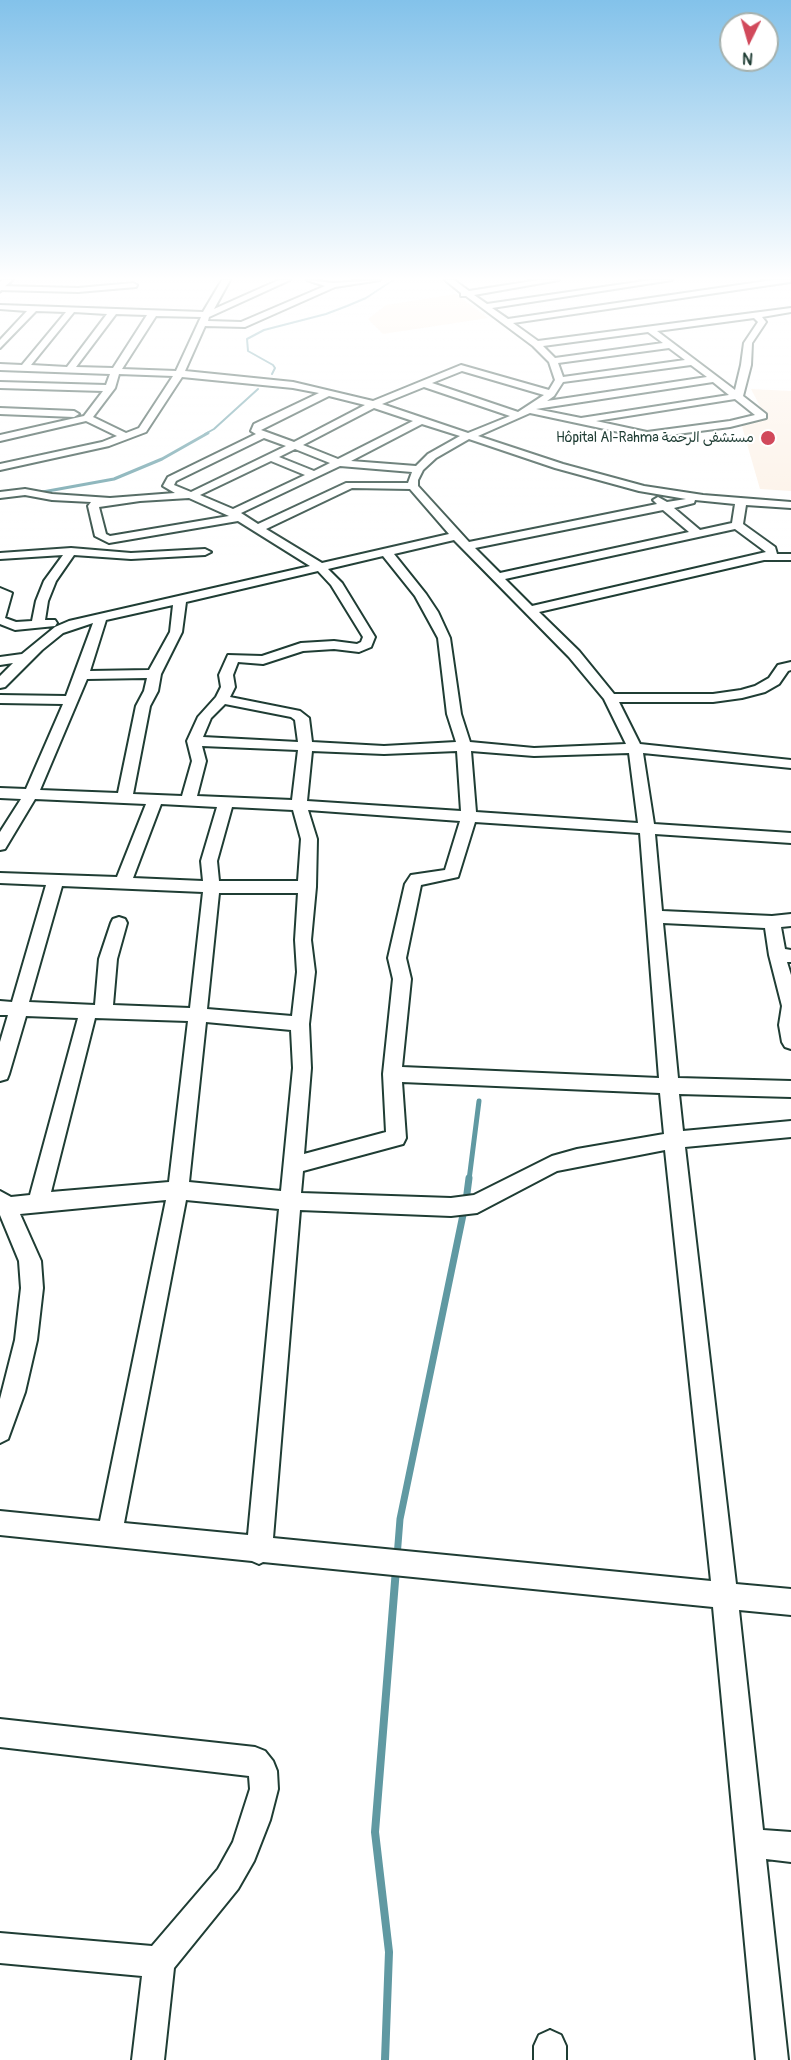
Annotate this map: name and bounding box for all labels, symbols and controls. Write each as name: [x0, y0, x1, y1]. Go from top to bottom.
north arrow: [719, 12, 779, 72]
text: N: [741, 48, 754, 68]
marker: Hôpital Al-Rahma مستشفى الرحمة: [759, 429, 777, 447]
place label: Hôpital Al-Rahma مستشفى الرحمة: [556, 430, 754, 446]

